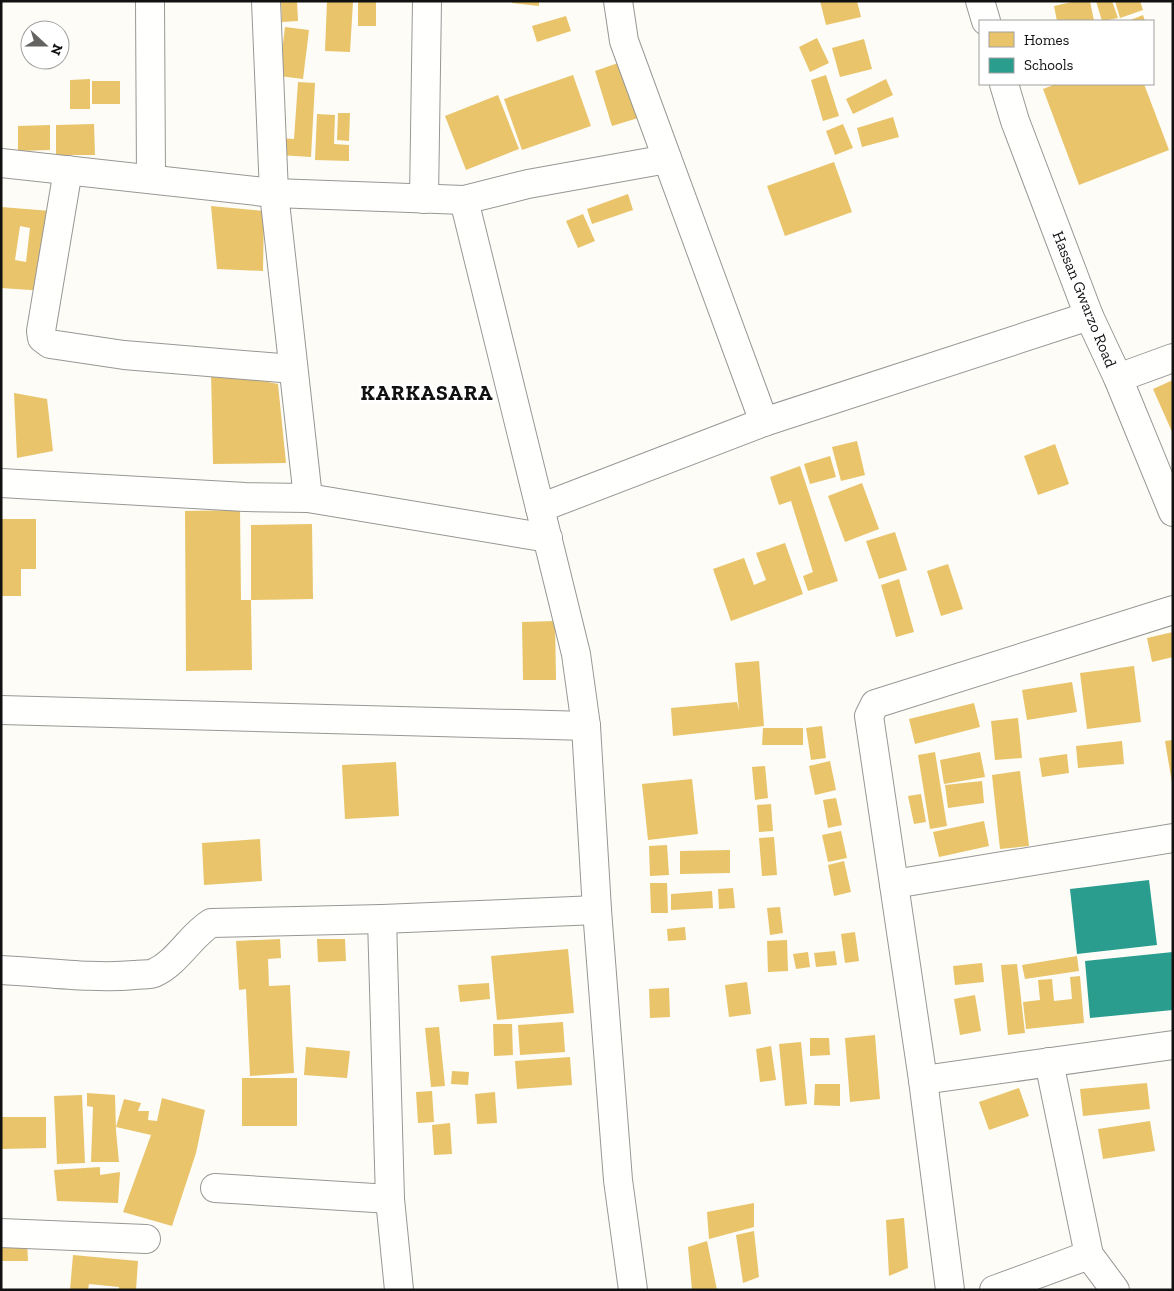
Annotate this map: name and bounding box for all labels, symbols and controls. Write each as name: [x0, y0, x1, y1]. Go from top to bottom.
north arrow: [20, 20, 70, 70]
legend: [979, 20, 1154, 85]
text: Homes: [1024, 31, 1069, 49]
text: N: [47, 41, 67, 58]
text: Schools: [1024, 56, 1073, 74]
street label: Hassan Gwarzo Road: [1048, 228, 1121, 370]
district label: KARKASARA: [361, 380, 493, 405]

